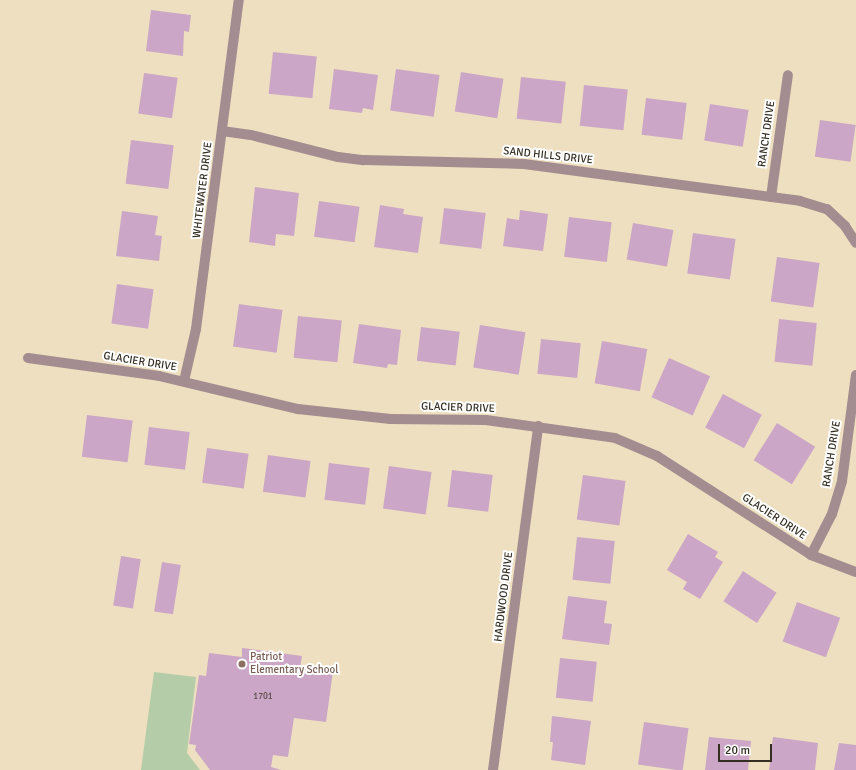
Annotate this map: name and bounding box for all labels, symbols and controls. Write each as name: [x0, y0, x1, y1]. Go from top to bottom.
street label: RANCH DRIVE: [756, 100, 778, 168]
street label: WHITEWATER DRIVE: [191, 141, 215, 239]
street label: SAND HILLS DRIVE: [503, 145, 593, 167]
street label: GLACIER DRIVE: [102, 350, 178, 374]
street label: GLACIER DRIVE: [421, 400, 495, 416]
street label: RANCH DRIVE: [820, 420, 844, 488]
street label: GLACIER DRIVE: [739, 491, 809, 543]
street label: HARDWOOD DRIVE: [492, 551, 516, 643]
place label: Patriot Elementary School: [250, 651, 338, 677]
marker: Patriot Elementary School: [237, 659, 247, 669]
house number: 1701: [253, 692, 273, 702]
scale bar: [720, 736, 774, 762]
text: 20 m: [725, 743, 750, 758]

